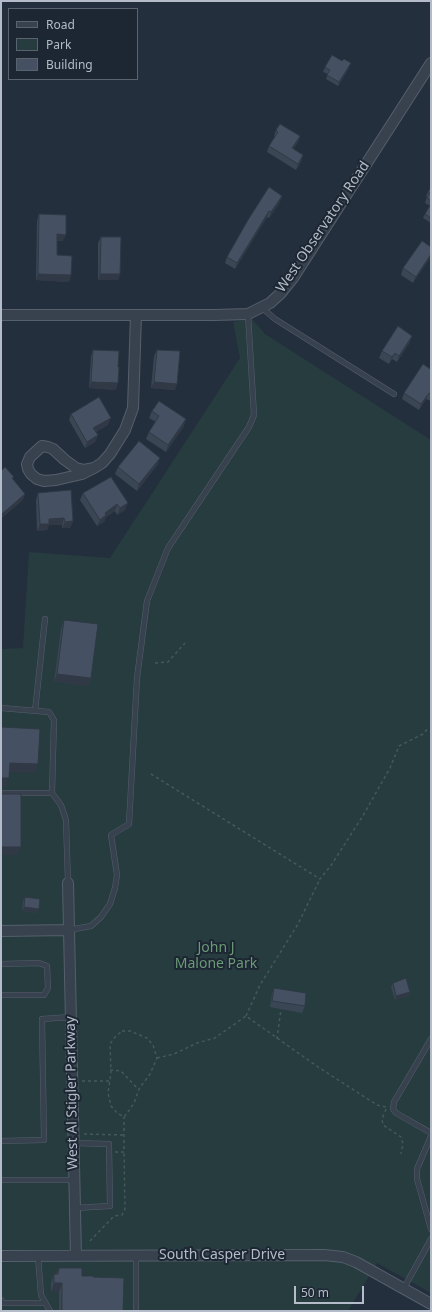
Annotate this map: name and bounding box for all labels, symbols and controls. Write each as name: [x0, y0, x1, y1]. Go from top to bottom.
legend: [8, 8, 138, 80]
text: Road: [46, 16, 75, 33]
text: Park: [46, 36, 71, 53]
text: Building: [46, 56, 93, 73]
street label: West Observatory Road: [273, 158, 373, 296]
park label: John J Malone Park: [175, 940, 257, 972]
street label: West Al Stigler Parkway: [62, 1016, 82, 1170]
street label: South Casper Drive: [159, 1247, 285, 1263]
scale bar: [296, 1278, 366, 1304]
text: 50 m: [301, 1284, 329, 1301]

